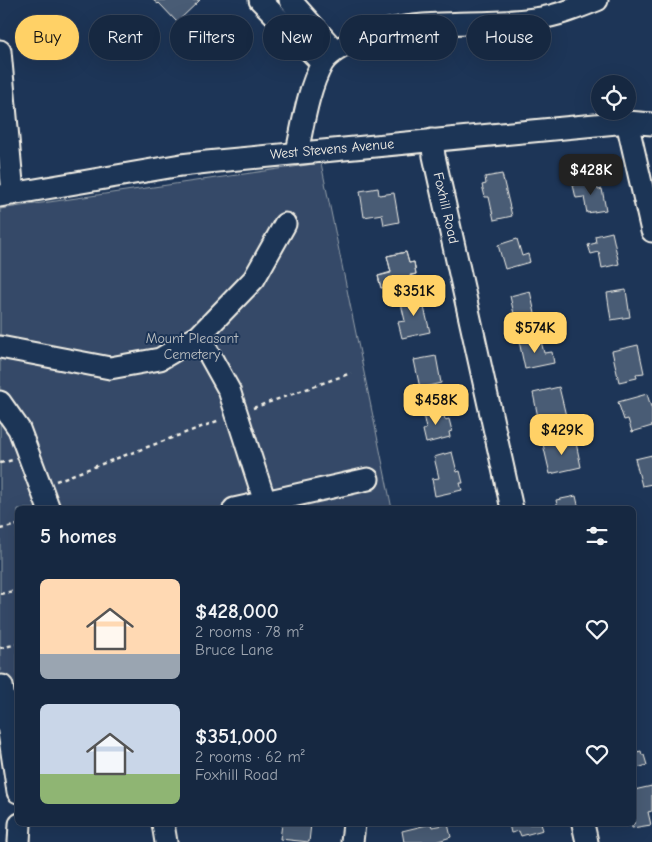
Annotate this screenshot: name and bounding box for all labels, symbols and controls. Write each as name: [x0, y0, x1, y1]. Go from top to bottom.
chip: Buy: [15, 15, 79, 60]
chip: Rent: [89, 15, 160, 60]
chip: Filters: [170, 15, 253, 60]
chip: New: [263, 15, 330, 60]
chip: Apartment: [340, 15, 457, 60]
chip: House: [467, 15, 551, 60]
map controls: [591, 75, 636, 120]
button: locate: [591, 75, 636, 120]
street label: West Stevens Avenue: [269, 135, 395, 163]
pin: $428K: [556, 154, 626, 196]
text: $428K: [570, 161, 612, 179]
street label: Foxhill Road: [430, 171, 462, 245]
pin: $351K: [379, 274, 449, 317]
text: $351K: [393, 282, 435, 300]
pin: $574K: [500, 312, 570, 354]
text: $574K: [515, 319, 555, 337]
park label: Mount Pleasant Cemetery: [146, 330, 239, 363]
pin: $458K: [401, 384, 471, 426]
text: $458K: [415, 391, 457, 409]
pin: $429K: [527, 414, 597, 456]
text: $429K: [541, 421, 583, 439]
icon: filters: [583, 522, 611, 550]
text: 5 homes: [40, 524, 117, 548]
icon: home: [80, 599, 140, 659]
text: $428,000: [195, 599, 279, 623]
icon: heart: [583, 615, 611, 643]
text: 2 rooms · 78 m²: [195, 623, 303, 641]
text: Bruce Lane: [195, 641, 273, 659]
icon: home: [80, 724, 140, 784]
text: $351,000: [195, 724, 277, 748]
icon: heart: [583, 740, 611, 768]
text: 2 rooms · 62 m²: [195, 748, 305, 766]
text: Foxhill Road: [195, 766, 278, 784]

